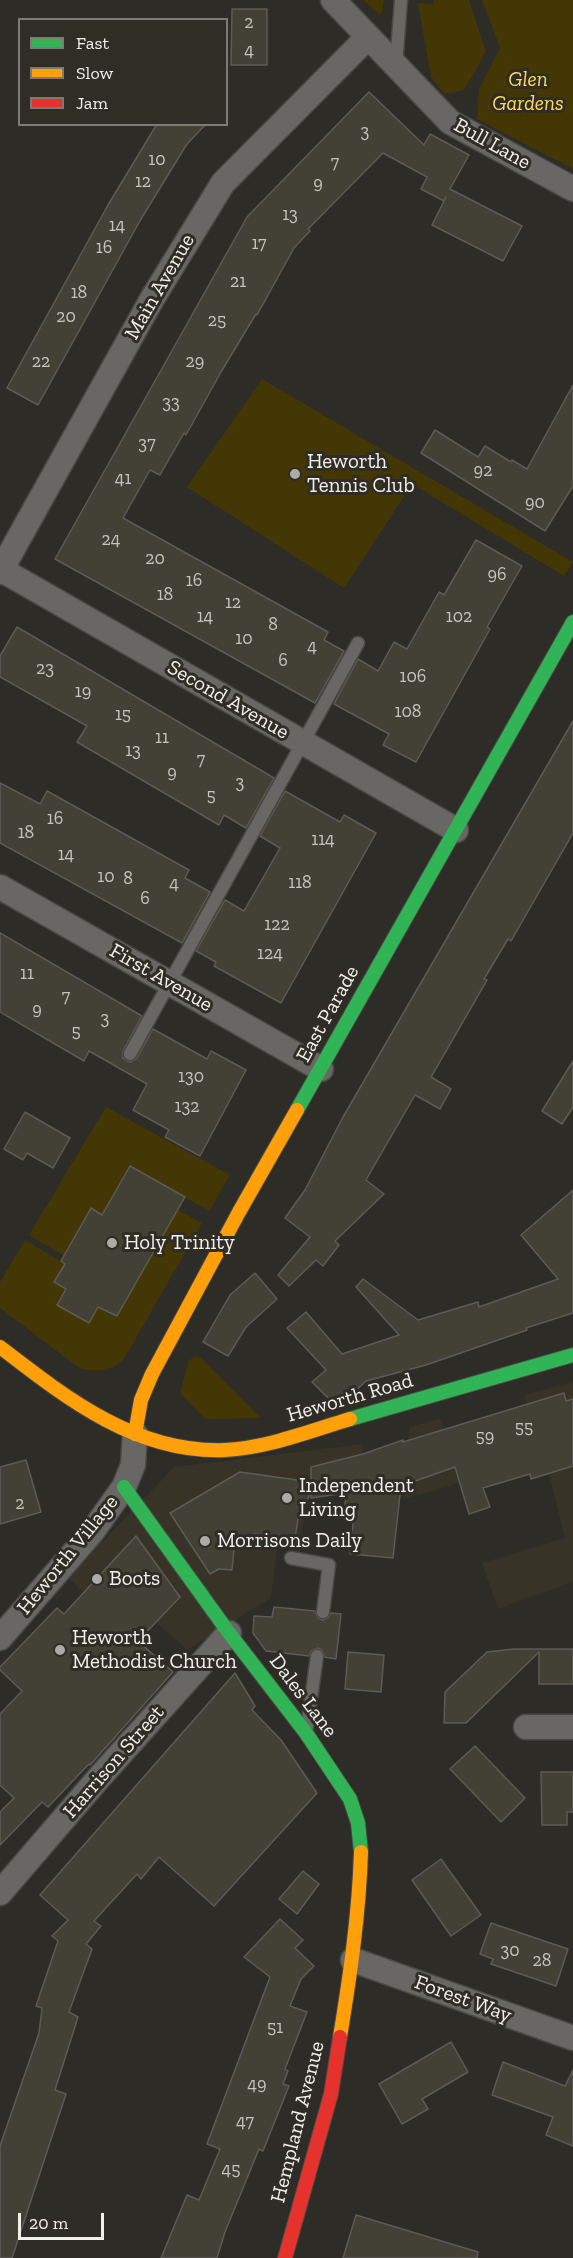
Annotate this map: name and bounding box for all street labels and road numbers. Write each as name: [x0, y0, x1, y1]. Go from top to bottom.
street label: Bull Lane: [449, 113, 535, 175]
street label: Main Avenue: [120, 230, 200, 344]
street label: Second Avenue: [163, 655, 293, 745]
street label: First Avenue: [105, 938, 217, 1018]
street label: East Parade: [291, 961, 365, 1067]
street label: Heworth Road: [284, 1368, 416, 1428]
street label: Heworth Village: [12, 1490, 124, 1620]
street label: Dales Lane: [264, 1649, 342, 1743]
street label: Harrison Street: [58, 1700, 170, 1824]
street label: Forest Way: [411, 1970, 515, 2028]
street label: Hempland Avenue: [266, 2039, 330, 2205]

